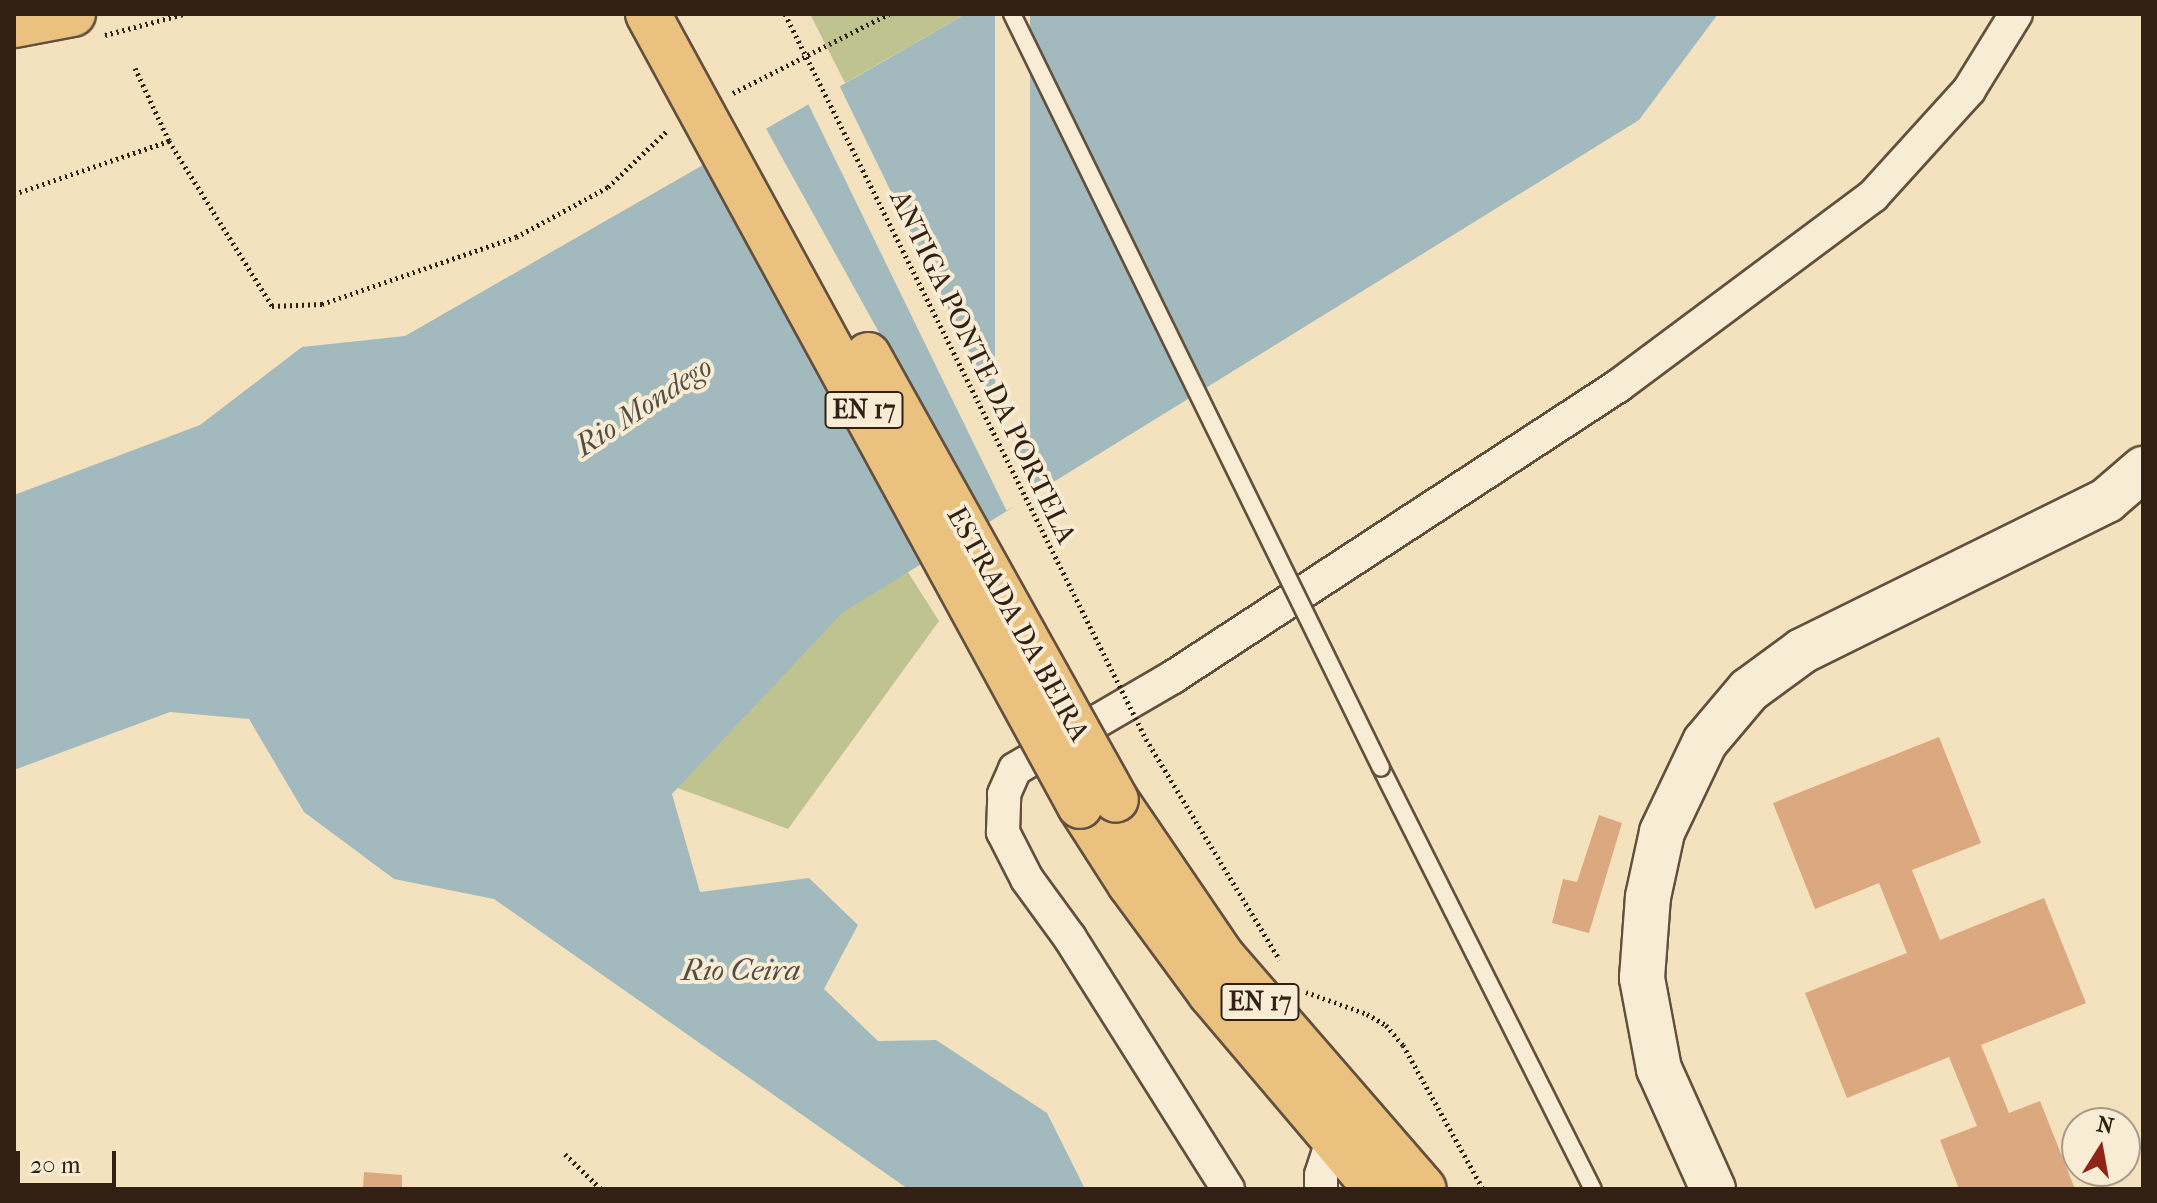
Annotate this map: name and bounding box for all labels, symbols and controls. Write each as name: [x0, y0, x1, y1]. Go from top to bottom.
street label: ANTIGA PONTE DA PORTELA: [883, 185, 1083, 549]
water label: Rio Mondego: [569, 349, 719, 465]
road number: EN 17: [824, 388, 904, 432]
street label: ESTRADA DA BEIRA: [940, 501, 1096, 747]
water label: Rio Ceira: [682, 953, 800, 989]
road number: EN 17: [1220, 980, 1300, 1024]
north arrow: [2061, 1107, 2141, 1187]
text: N: [2095, 1111, 2116, 1140]
scale bar: [20, 1135, 120, 1185]
text: 20 m: [30, 1151, 81, 1179]

